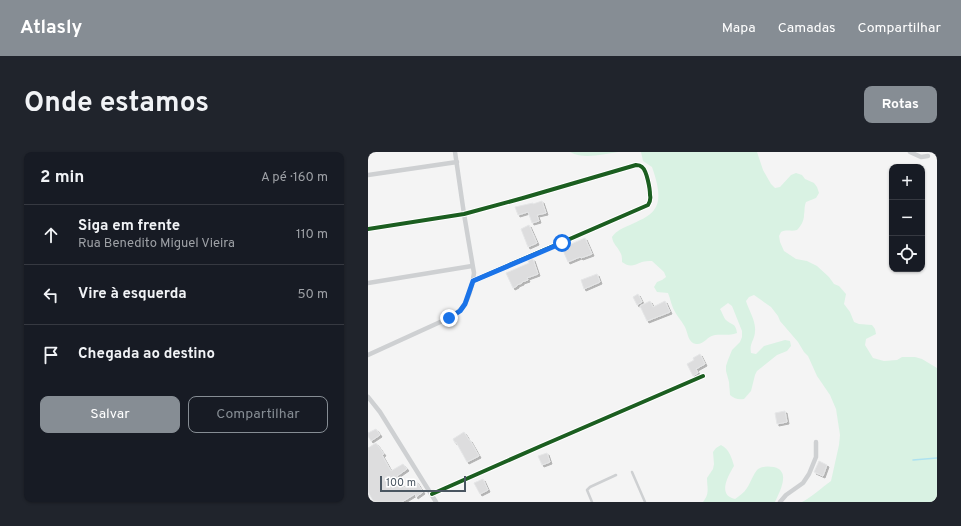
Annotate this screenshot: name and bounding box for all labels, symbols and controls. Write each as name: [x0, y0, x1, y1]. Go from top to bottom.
text: Atlasly: [20, 16, 82, 40]
text: Mapa: [722, 20, 756, 37]
text: Camadas: [778, 20, 836, 37]
text: Compartilhar: [858, 20, 941, 37]
text: Onde estamos: [24, 86, 209, 122]
button: Rotas: [864, 86, 937, 123]
map controls: [889, 164, 925, 272]
button: +: [889, 164, 925, 200]
text: 2 min: [40, 167, 84, 189]
text: A pé · 160 m: [261, 170, 328, 186]
button: −: [889, 200, 925, 236]
text: Siga em frente: [78, 217, 180, 236]
icon: ahead: [40, 224, 62, 246]
text: 110 m: [296, 227, 328, 243]
route start: [553, 234, 571, 252]
text: Rua Benedito Miguel Vieira: [78, 236, 235, 252]
button: locate: [889, 236, 925, 272]
icon: left: [40, 284, 62, 306]
text: Vire à esquerda: [78, 285, 187, 304]
text: 50 m: [298, 287, 328, 303]
route end: [440, 309, 458, 327]
icon: arrive: [40, 344, 62, 366]
text: Chegada ao destino: [78, 345, 215, 364]
button: Salvar: [40, 396, 180, 433]
button: Compartilhar: [188, 396, 328, 433]
scale bar: [380, 474, 466, 493]
text: 100 m: [386, 476, 416, 490]

